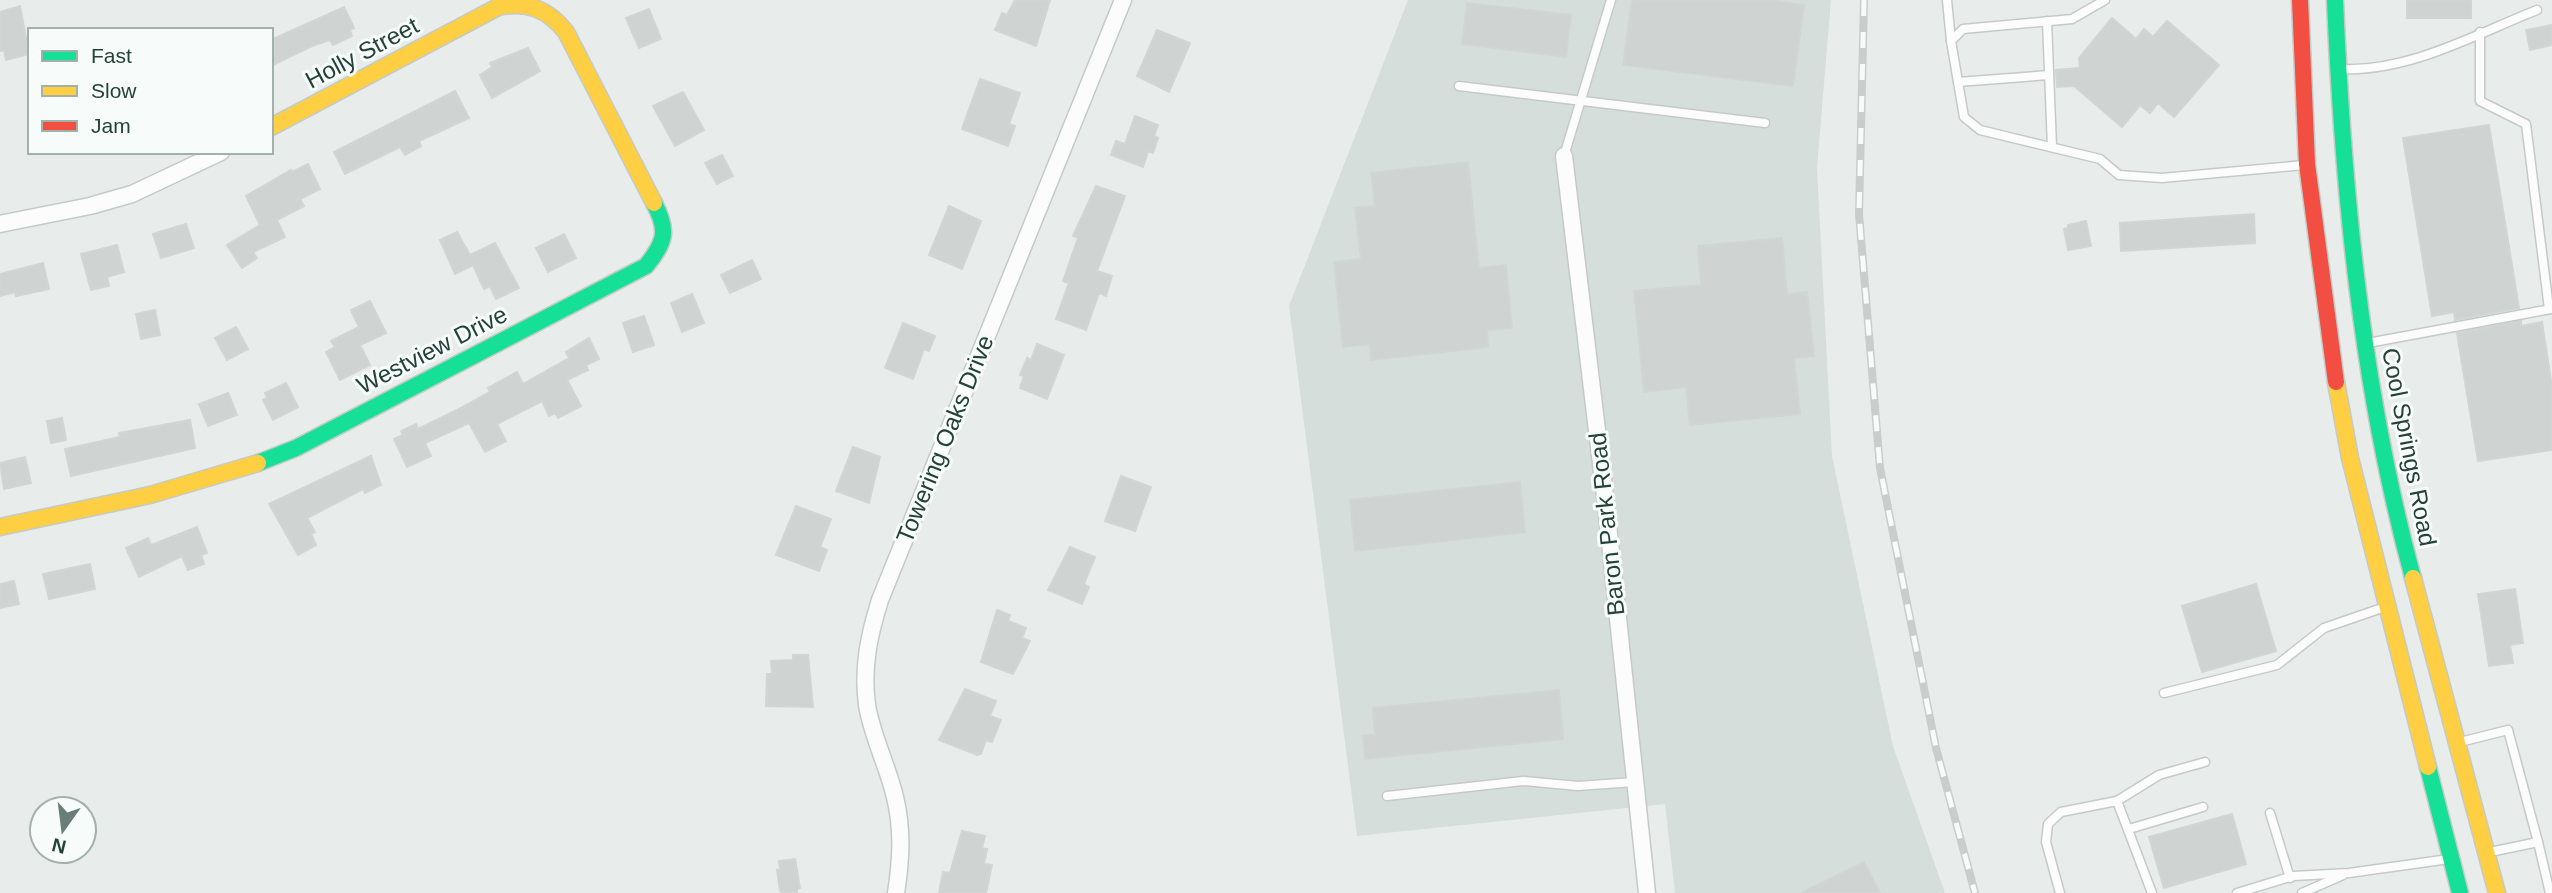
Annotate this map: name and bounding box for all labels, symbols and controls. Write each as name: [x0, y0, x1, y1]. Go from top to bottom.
street label: Holly Street: [301, 11, 423, 94]
legend: [28, 28, 273, 154]
text: Fast: [91, 44, 132, 67]
text: Slow: [91, 79, 137, 102]
text: Jam: [91, 114, 131, 137]
street label: Westview Drive: [352, 300, 511, 399]
street label: Towering Oaks Drive: [891, 331, 999, 547]
street label: Cool Springs Road: [2377, 345, 2442, 548]
street label: Baron Park Road: [1583, 431, 1630, 617]
north arrow: [28, 795, 98, 865]
text: N: [50, 834, 68, 858]

